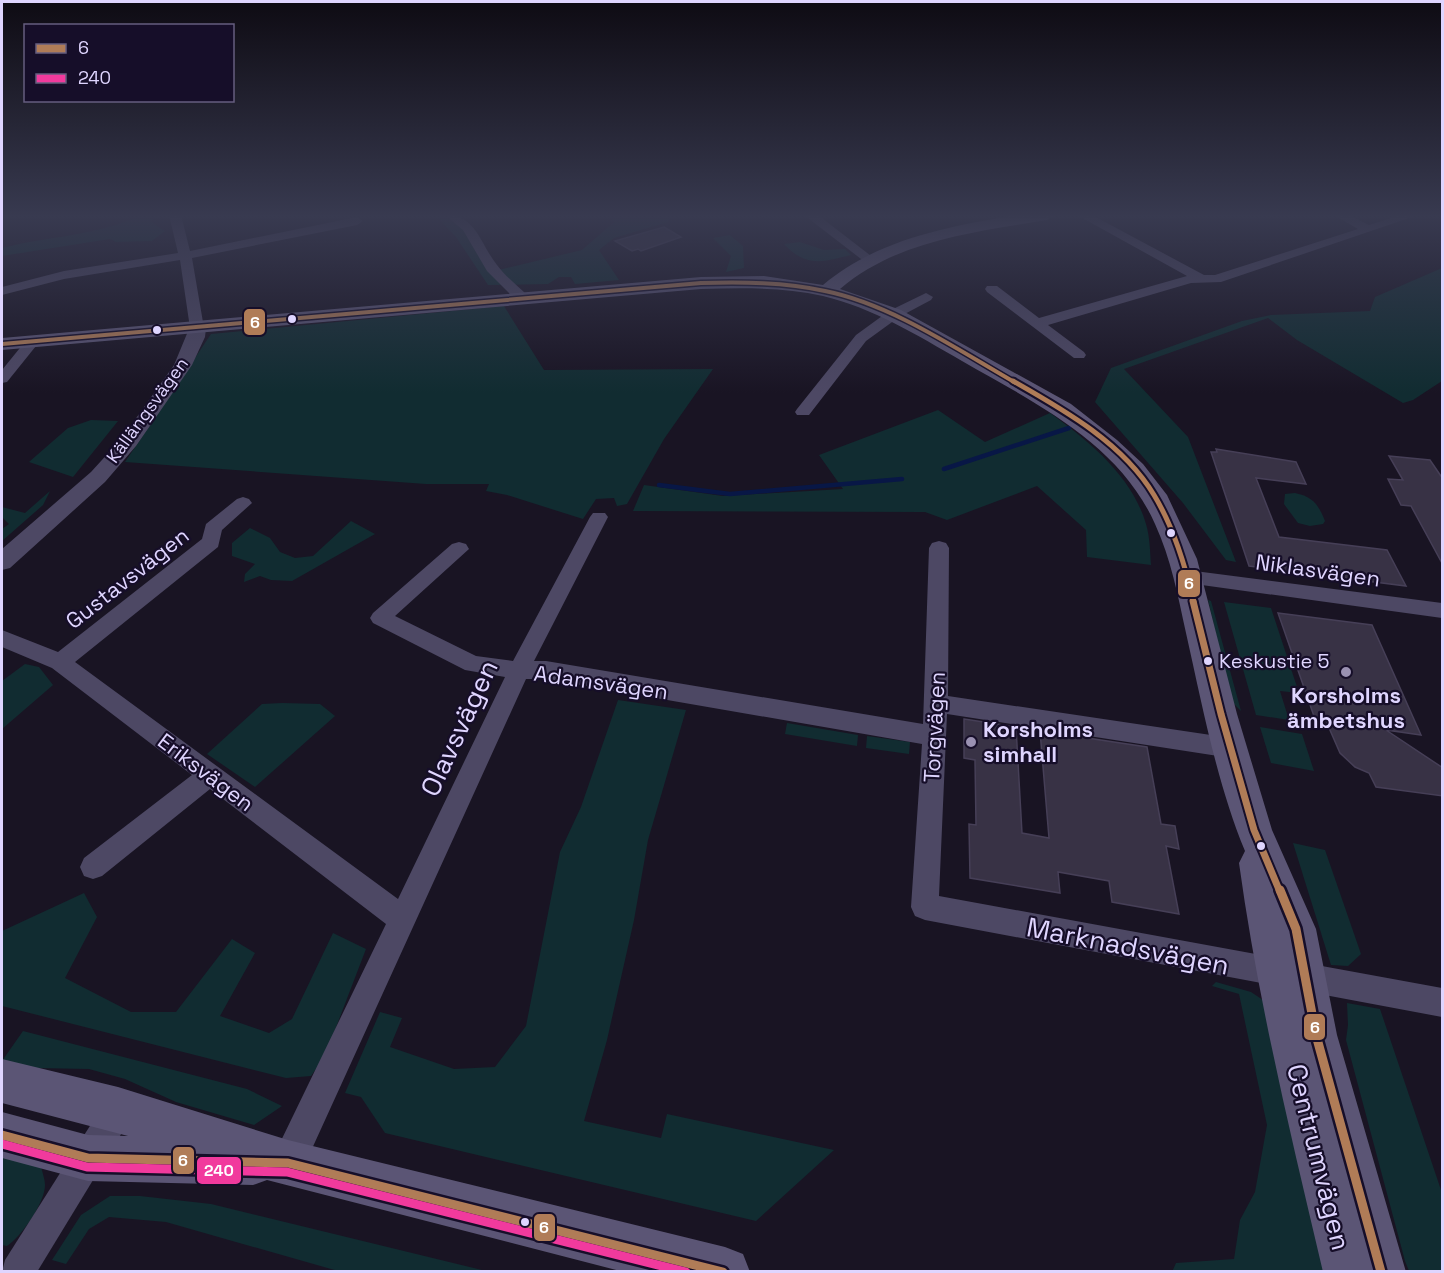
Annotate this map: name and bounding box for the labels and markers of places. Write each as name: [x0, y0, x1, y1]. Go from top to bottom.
unlabelled marker: [286, 313, 298, 325]
unlabelled marker: [151, 324, 163, 336]
unlabelled marker: [1165, 527, 1177, 539]
place label: Keskustie 5: [1219, 648, 1330, 674]
marker: Keskustie 5: [1202, 655, 1214, 667]
marker: Korsholms ämbetshus: [1339, 665, 1353, 679]
place label: Korsholms ämbetshus: [1287, 681, 1405, 734]
place label: Korsholms simhall: [983, 715, 1093, 768]
marker: Korsholms simhall: [964, 735, 978, 749]
unlabelled marker: [1255, 840, 1267, 852]
unlabelled marker: [519, 1216, 531, 1228]

